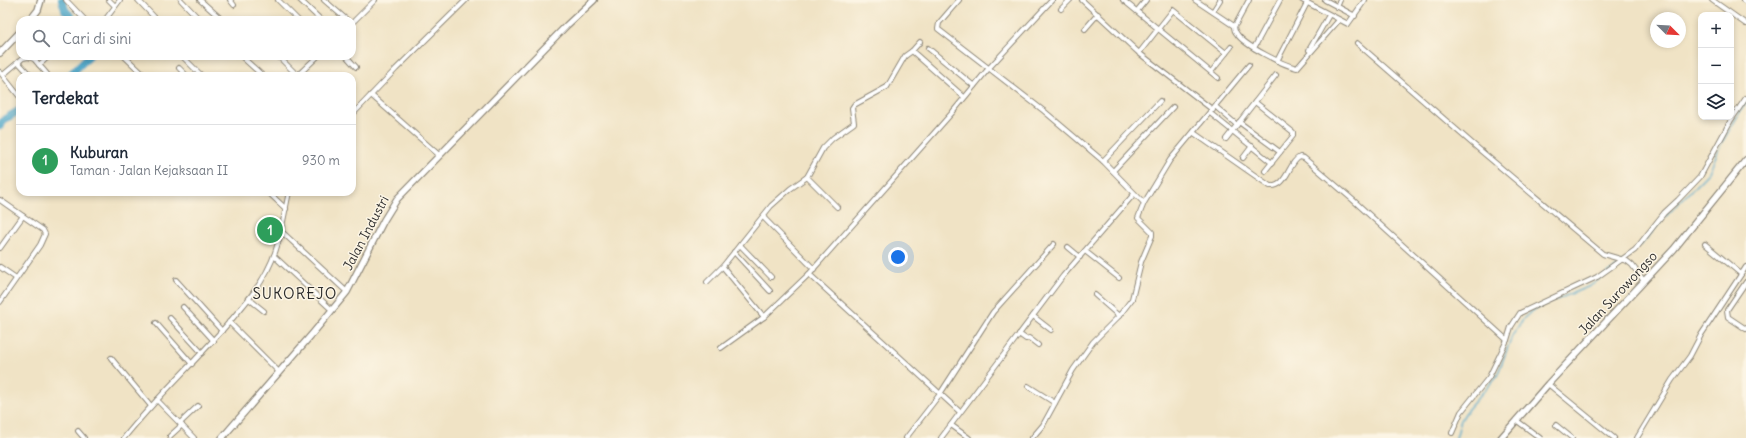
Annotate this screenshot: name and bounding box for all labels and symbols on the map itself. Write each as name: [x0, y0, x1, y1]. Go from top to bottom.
north arrow: [1650, 12, 1686, 48]
street label: Jalan Industri: [339, 193, 393, 273]
pin: 1: [257, 215, 283, 245]
your location: [888, 247, 908, 267]
street label: Jalan Surowongso: [1575, 248, 1661, 338]
district label: SUKOREJO: [253, 284, 337, 303]

